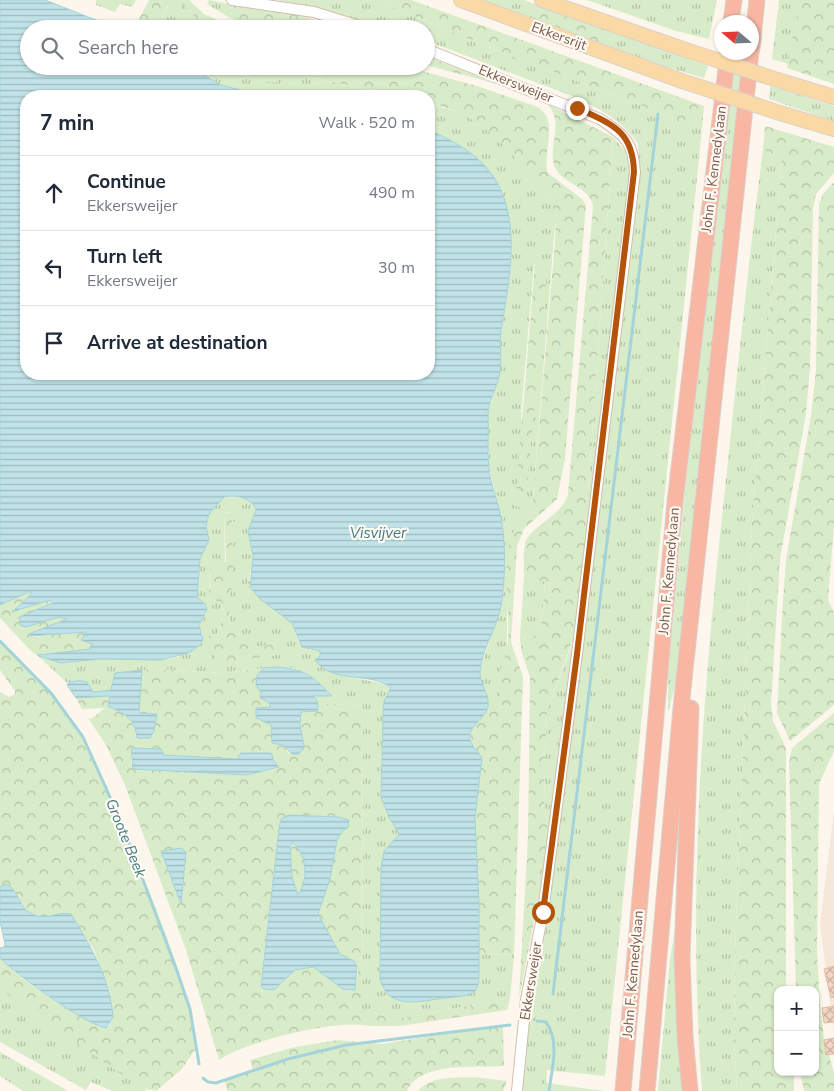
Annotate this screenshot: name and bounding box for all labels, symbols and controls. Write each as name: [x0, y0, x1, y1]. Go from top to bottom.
north arrow: [714, 15, 759, 60]
street label: Ekkersrijt: [529, 17, 589, 55]
search box: [20, 20, 435, 75]
icon: search: [38, 34, 66, 62]
text: Search here: [78, 35, 179, 61]
street label: Ekkersweijer: [476, 60, 556, 108]
route end: [566, 97, 589, 120]
street label: John F. Kennedylaan: [697, 105, 731, 234]
text: 7 min: [40, 109, 94, 137]
text: Walk · 520 m: [319, 112, 415, 134]
text: Continue: [87, 169, 166, 195]
icon: ahead: [40, 179, 68, 207]
text: 490 m: [368, 182, 415, 204]
text: Ekkersweijer: [87, 195, 177, 217]
text: Turn left: [87, 244, 162, 270]
icon: left: [40, 254, 68, 282]
text: 30 m: [378, 257, 415, 279]
text: Ekkersweijer: [87, 270, 177, 292]
icon: arrive: [40, 329, 68, 357]
text: Arrive at destination: [87, 330, 268, 356]
street label: John F. Kennedylaan: [654, 507, 684, 636]
water label: Visvijver: [350, 523, 407, 543]
water label: Groote Beek: [101, 796, 151, 881]
route start: [532, 901, 555, 924]
street label: John F. Kennedylaan: [618, 910, 648, 1039]
street label: Ekkersweijer: [515, 940, 547, 1022]
map controls: [774, 986, 819, 1076]
button: +: [774, 986, 819, 1031]
button: −: [774, 1031, 819, 1076]

